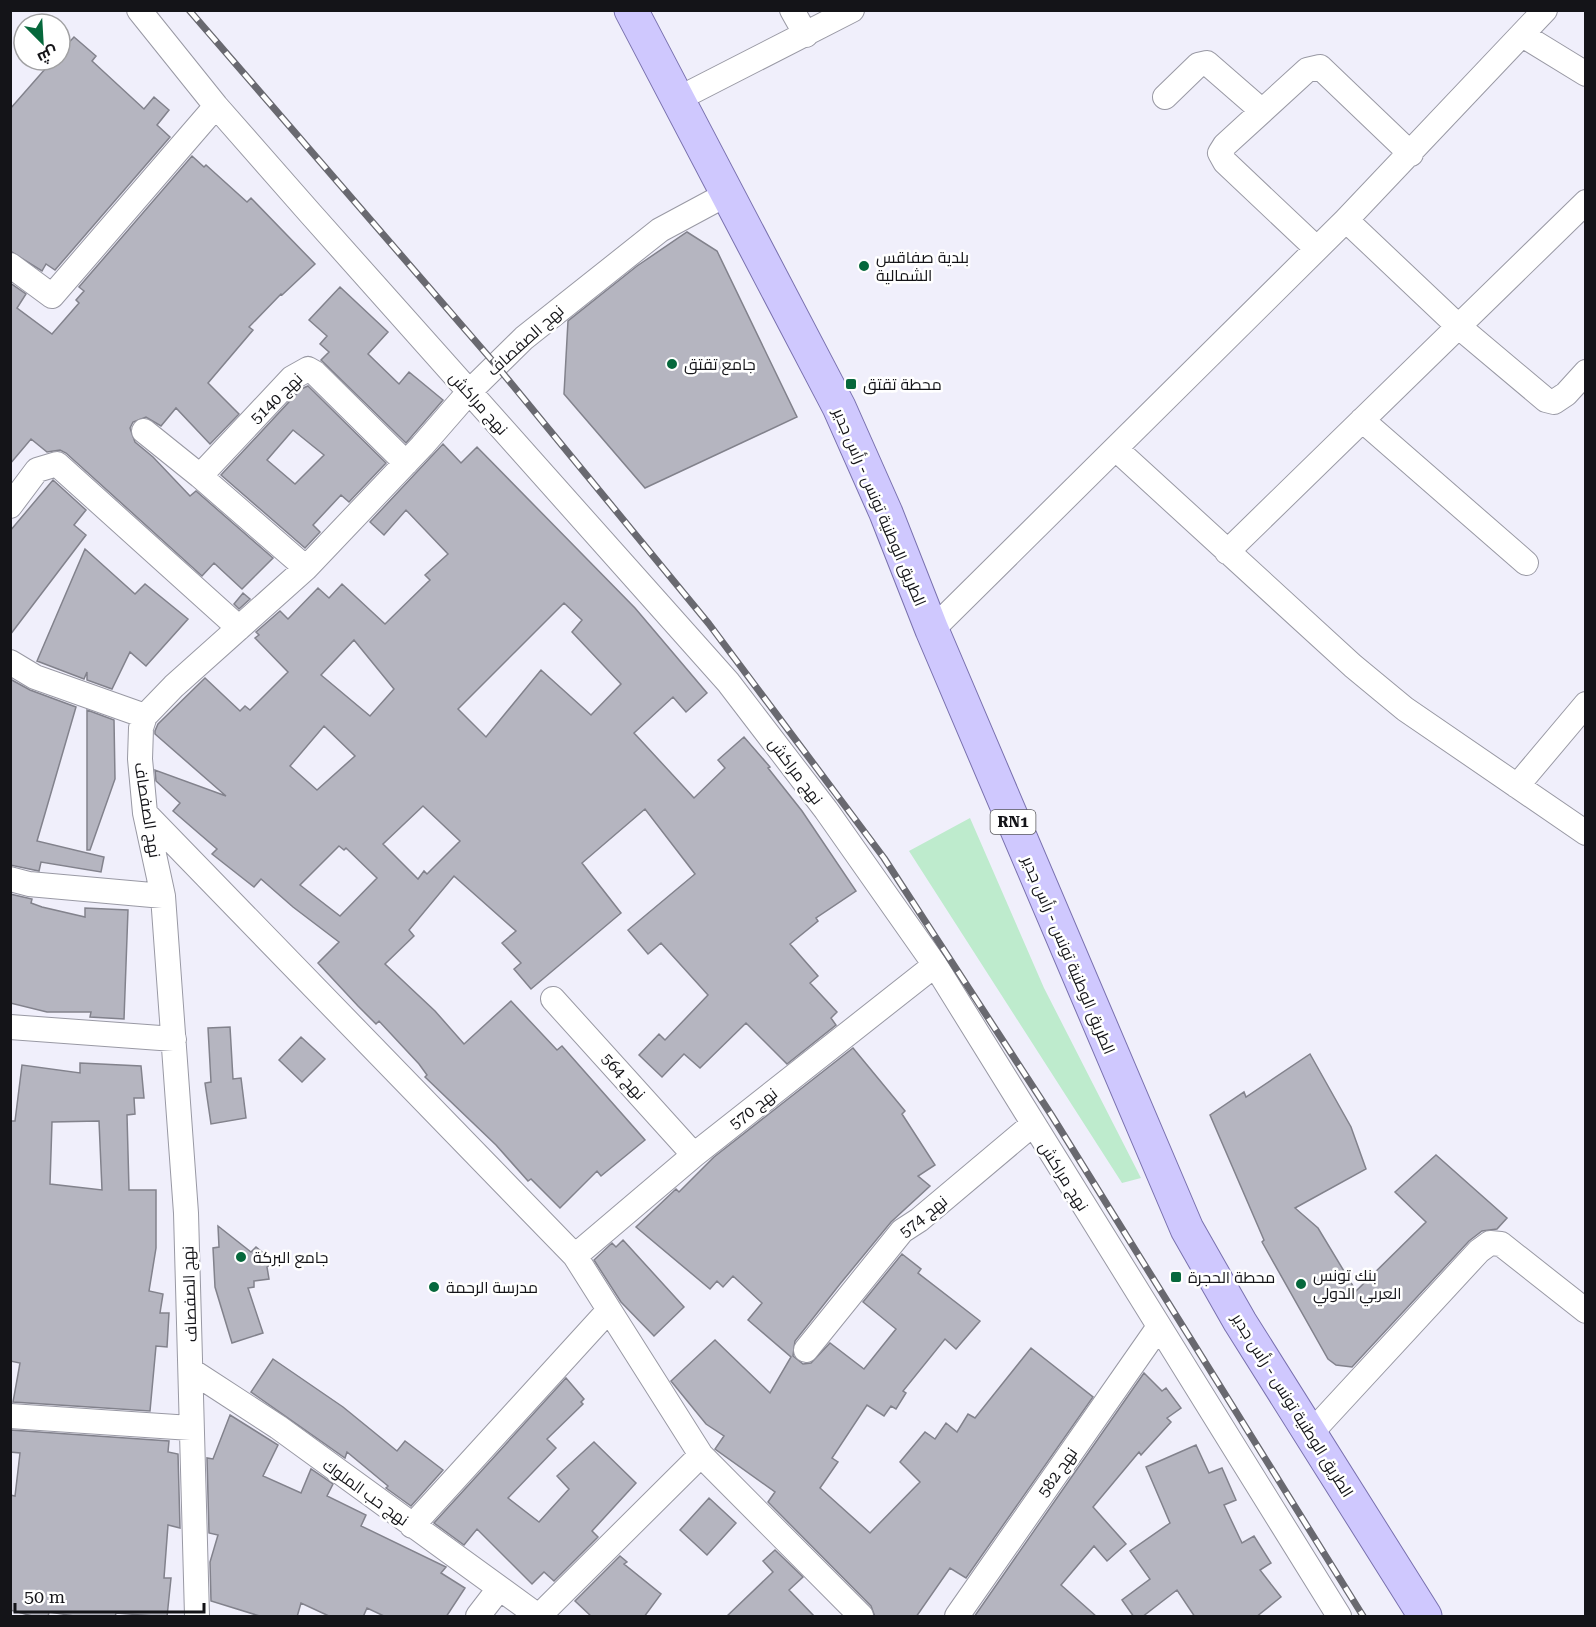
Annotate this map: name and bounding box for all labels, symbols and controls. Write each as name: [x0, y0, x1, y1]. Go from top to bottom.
north arrow: [12, 12, 72, 72]
text: ش: [35, 42, 61, 68]
place label: بلدية صفاقس الشمالية: [876, 248, 969, 285]
marker: بلدية صفاقس الشمالية: [857, 259, 871, 273]
street label: نهج الصفصاف: [483, 301, 569, 381]
place label: جامع تقتق: [684, 355, 756, 376]
marker: جامع تقتق: [665, 357, 679, 371]
street label: نهج مراكش: [444, 368, 512, 440]
street label: نهج 5140: [246, 369, 308, 429]
place label: محطة تقتق: [863, 375, 942, 395]
marker: محطة تقتق: [844, 377, 858, 391]
street label: الطريق الوطنية تونس - رأس جدير: [828, 404, 930, 609]
street label: نهج مراكش: [763, 734, 827, 809]
street label: نهج الصفصاف: [129, 761, 164, 859]
road number: RN1: [990, 810, 1036, 834]
street label: الطريق الوطنية تونس - رأس جدير: [1017, 852, 1119, 1057]
street label: نهج 564: [596, 1049, 649, 1105]
street label: نهج 570: [725, 1084, 782, 1135]
street label: نهج مراكش: [1033, 1138, 1092, 1216]
street label: نهج 574: [896, 1191, 952, 1243]
street label: نهج الصفصاف: [178, 1245, 203, 1342]
place label: جامع البركة: [253, 1248, 328, 1269]
marker: جامع البركة: [234, 1250, 248, 1264]
place label: بنك تونس العربي الدولي: [1313, 1266, 1401, 1307]
place label: محطة الحجرة: [1188, 1268, 1275, 1287]
marker: محطة الحجرة: [1169, 1270, 1183, 1284]
marker: بنك تونس العربي الدولي: [1294, 1277, 1308, 1291]
place label: مدرسة الرحمة: [446, 1278, 538, 1297]
marker: مدرسة الرحمة: [427, 1280, 441, 1294]
street label: الطريق الوطنية تونس - رأس جدير: [1227, 1309, 1357, 1501]
street label: نهج 582: [1034, 1444, 1083, 1502]
street label: نهج حب الملوك: [318, 1455, 412, 1531]
scale bar: [15, 1576, 204, 1614]
text: 50 m: [24, 1586, 65, 1607]

